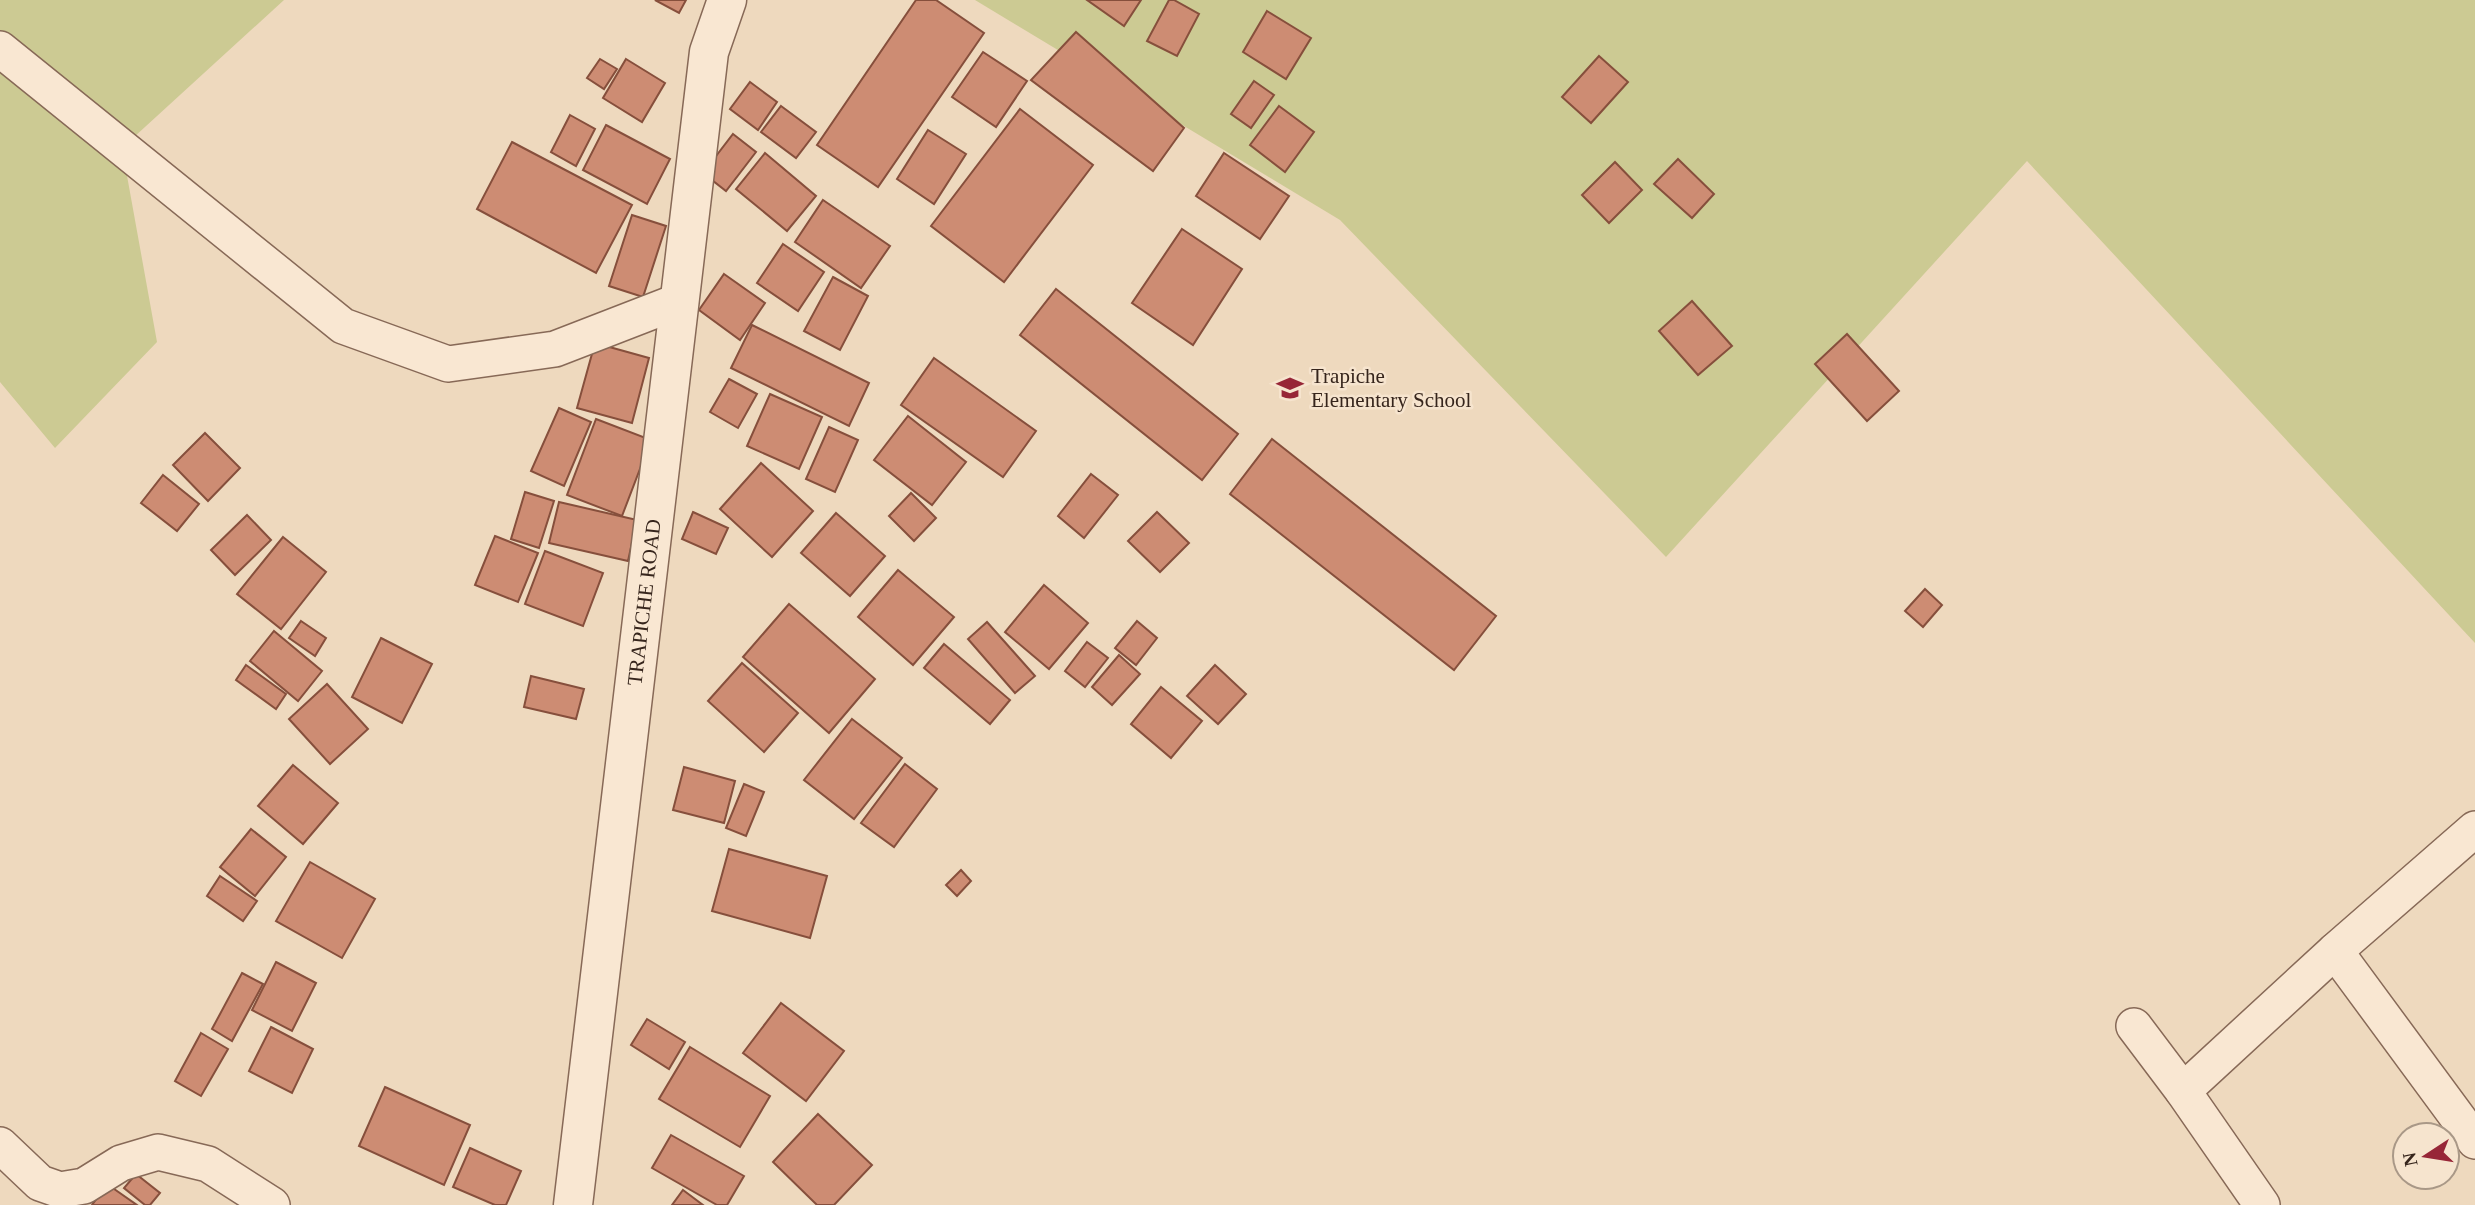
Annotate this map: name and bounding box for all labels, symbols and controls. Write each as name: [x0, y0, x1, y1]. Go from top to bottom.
place label: Trapiche Elementary School: [1311, 364, 1472, 412]
school or university icon: Trapiche Elementary School: [1275, 373, 1305, 403]
street label: TRAPICHE ROAD: [622, 518, 666, 687]
north arrow: [2391, 1121, 2461, 1191]
text: N: [2398, 1150, 2422, 1168]

